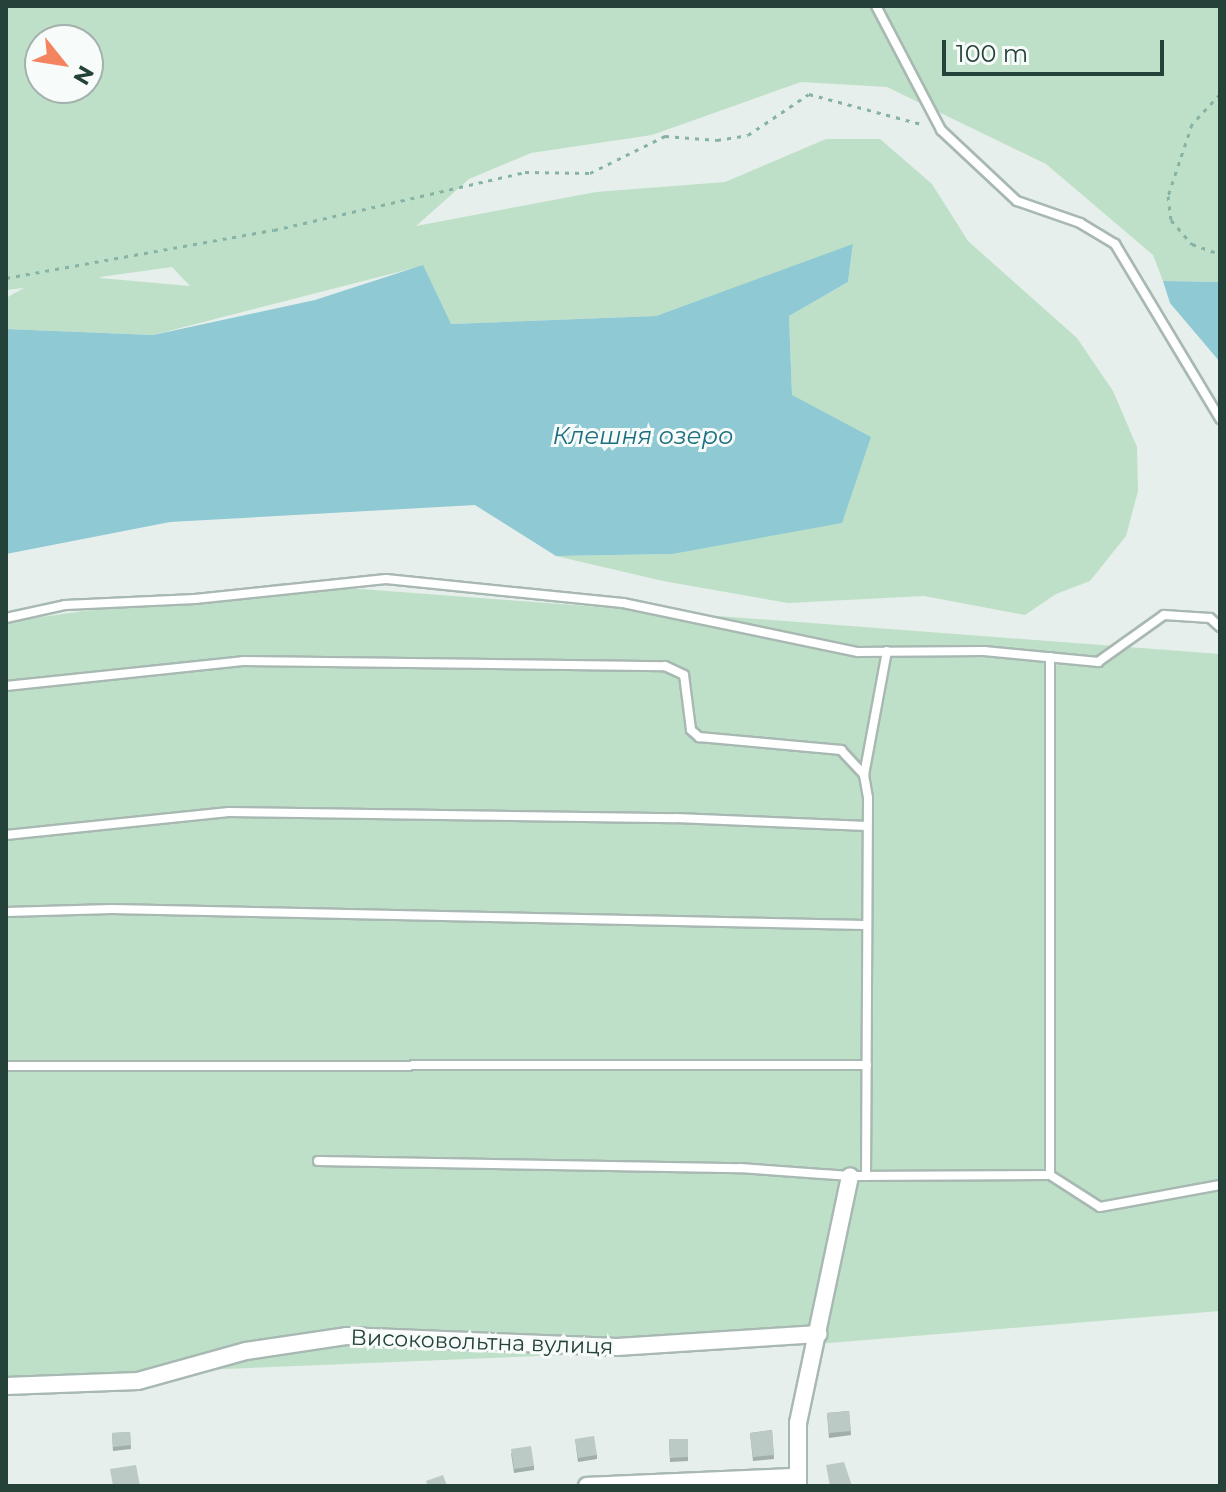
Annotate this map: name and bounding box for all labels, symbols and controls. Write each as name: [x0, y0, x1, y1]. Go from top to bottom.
north arrow: [24, 24, 104, 104]
scale bar: [946, 24, 1168, 74]
text: 100 m: [956, 39, 1028, 68]
text: N: [67, 61, 100, 90]
water label: Клешня озеро: [553, 422, 733, 450]
street label: Високовольтна вулиця: [350, 1324, 614, 1360]

